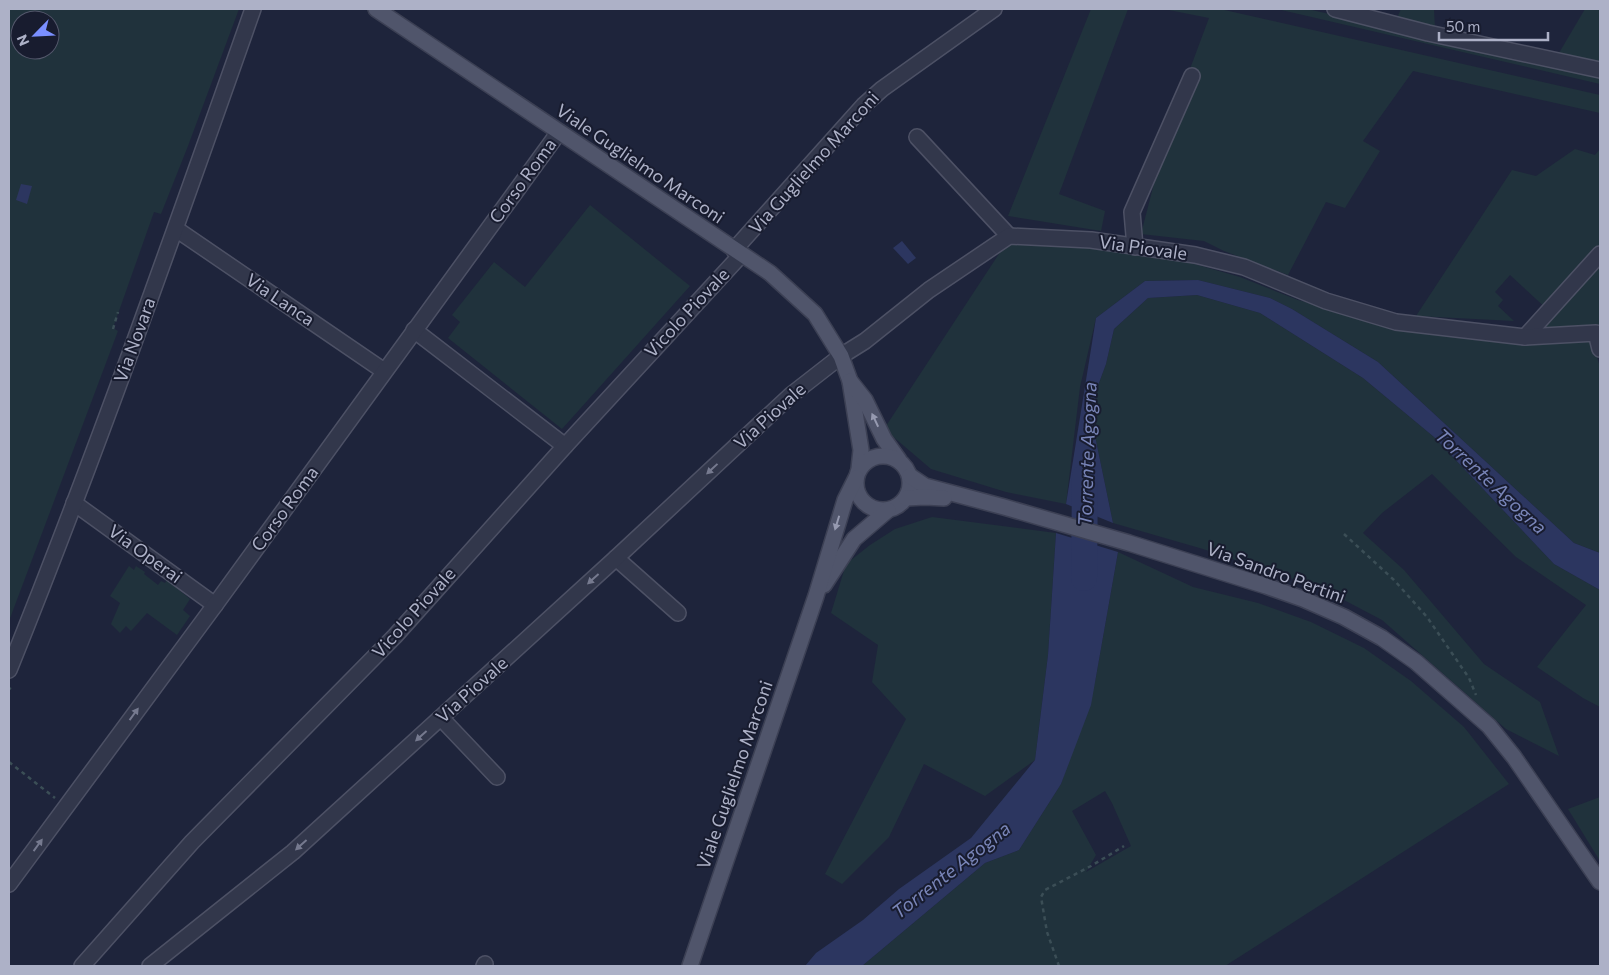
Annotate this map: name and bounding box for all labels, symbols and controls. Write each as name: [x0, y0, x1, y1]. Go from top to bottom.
north arrow: [10, 10, 60, 60]
scale bar: [1439, 10, 1548, 42]
text: 50 m: [1446, 17, 1480, 35]
text: N: [13, 32, 33, 49]
street label: Via Guglielmo Marconi: [744, 87, 883, 238]
street label: Viale Guglielmo Marconi: [552, 99, 729, 228]
street label: Corso Roma: [484, 134, 560, 227]
street label: Via Piovale: [1098, 230, 1189, 264]
street label: Vicolo Piovale: [639, 263, 733, 362]
street label: Via Lanca: [242, 268, 319, 330]
street label: Via Novara: [109, 294, 160, 385]
street label: Via Piovale: [729, 377, 810, 453]
water label: Torrente Agogna: [1072, 381, 1101, 527]
one-way arrow: [871, 413, 879, 427]
water label: Torrente Agogna: [1431, 423, 1552, 538]
street label: Corso Roma: [246, 462, 322, 555]
one-way arrow: [707, 463, 719, 475]
one-way arrow: [833, 516, 841, 531]
street label: Via Operai: [104, 519, 187, 587]
street label: Via Sandro Pertini: [1204, 537, 1349, 607]
street label: Vicolo Piovale: [367, 562, 460, 662]
one-way arrow: [588, 573, 600, 585]
street label: Via Piovale: [431, 651, 512, 727]
street label: Viale Guglielmo Marconi: [691, 677, 777, 872]
one-way arrow: [129, 708, 139, 721]
one-way arrow: [416, 730, 428, 742]
water label: Torrente Agogna: [887, 816, 1015, 923]
one-way arrow: [33, 838, 43, 852]
one-way arrow: [295, 839, 307, 851]

